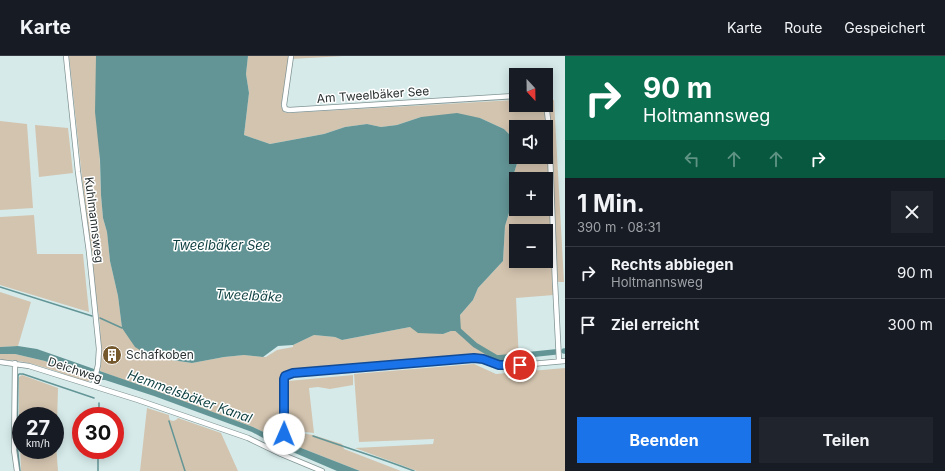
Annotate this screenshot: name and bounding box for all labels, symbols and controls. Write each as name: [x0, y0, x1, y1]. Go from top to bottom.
text: Karte: [20, 16, 71, 39]
text: Karte: [727, 19, 762, 36]
text: Route: [784, 19, 822, 36]
text: Gespeichert: [844, 19, 925, 36]
north arrow: [509, 68, 553, 112]
map controls: [509, 68, 553, 268]
text: 90 m: [643, 71, 712, 105]
icon: right: [577, 72, 629, 124]
street label: Am Tweelbäker See: [316, 83, 430, 106]
text: Holtmannsweg: [643, 105, 770, 126]
button: sound: [509, 120, 553, 164]
icon: left: [681, 148, 703, 170]
icon: ahead: [723, 148, 745, 170]
icon: ahead: [765, 148, 787, 170]
icon: right: [807, 148, 829, 170]
button: +: [509, 172, 553, 216]
street label: Kuhlmannsweg: [82, 176, 107, 264]
text: 1 Min.: [577, 189, 645, 218]
button: close: [891, 191, 933, 233]
text: 390 m · 08:31: [577, 219, 661, 235]
button: −: [509, 224, 553, 268]
water label: Tweelbäker See: [172, 237, 270, 253]
text: Rechts abbiegen: [611, 255, 733, 274]
icon: right: [577, 262, 599, 284]
text: 90 m: [897, 263, 933, 282]
text: Holtmannsweg: [611, 274, 703, 290]
water label: Tweelbäke: [215, 285, 283, 305]
icon: arrive: [577, 314, 599, 336]
text: Ziel erreicht: [611, 315, 699, 334]
text: 300 m: [887, 315, 933, 334]
building icon: Schafkoben: [101, 344, 123, 366]
place label: Schafkoben: [126, 347, 194, 362]
pin: [503, 348, 537, 382]
street label: Deichweg: [46, 354, 104, 385]
icon: arrive: [509, 354, 531, 376]
water label: Hemmelsbäker Kanal: [126, 366, 255, 426]
speed limit sign: 30: [72, 407, 124, 459]
position arrow: [263, 413, 305, 455]
text: 27: [26, 416, 50, 440]
button: Beenden: [577, 417, 751, 463]
button: Teilen: [759, 417, 933, 463]
text: km/h: [26, 437, 50, 449]

